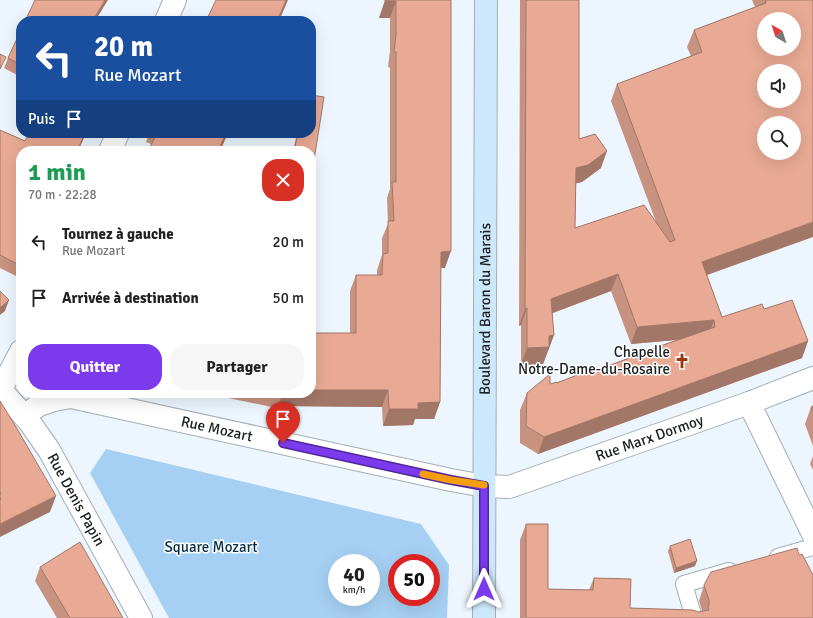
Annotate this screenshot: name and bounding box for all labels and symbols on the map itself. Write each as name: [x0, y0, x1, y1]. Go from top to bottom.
north arrow: [757, 12, 801, 56]
street label: Boulevard Baron du Marais: [476, 223, 494, 395]
place label: Chapelle Notre-Dame-du-Rosaire: [518, 343, 670, 378]
church icon: Chapelle Notre-Dame-du-Rosaire: [673, 352, 691, 370]
pin: [266, 402, 300, 443]
street label: Rue Marx Dormoy: [593, 411, 706, 465]
street label: Rue Mozart: [179, 412, 254, 445]
street label: Rue Denis Papin: [44, 450, 109, 549]
park label: Square Mozart: [164, 538, 258, 556]
speed limit sign: 50: [388, 554, 440, 606]
position arrow: [463, 568, 505, 610]

